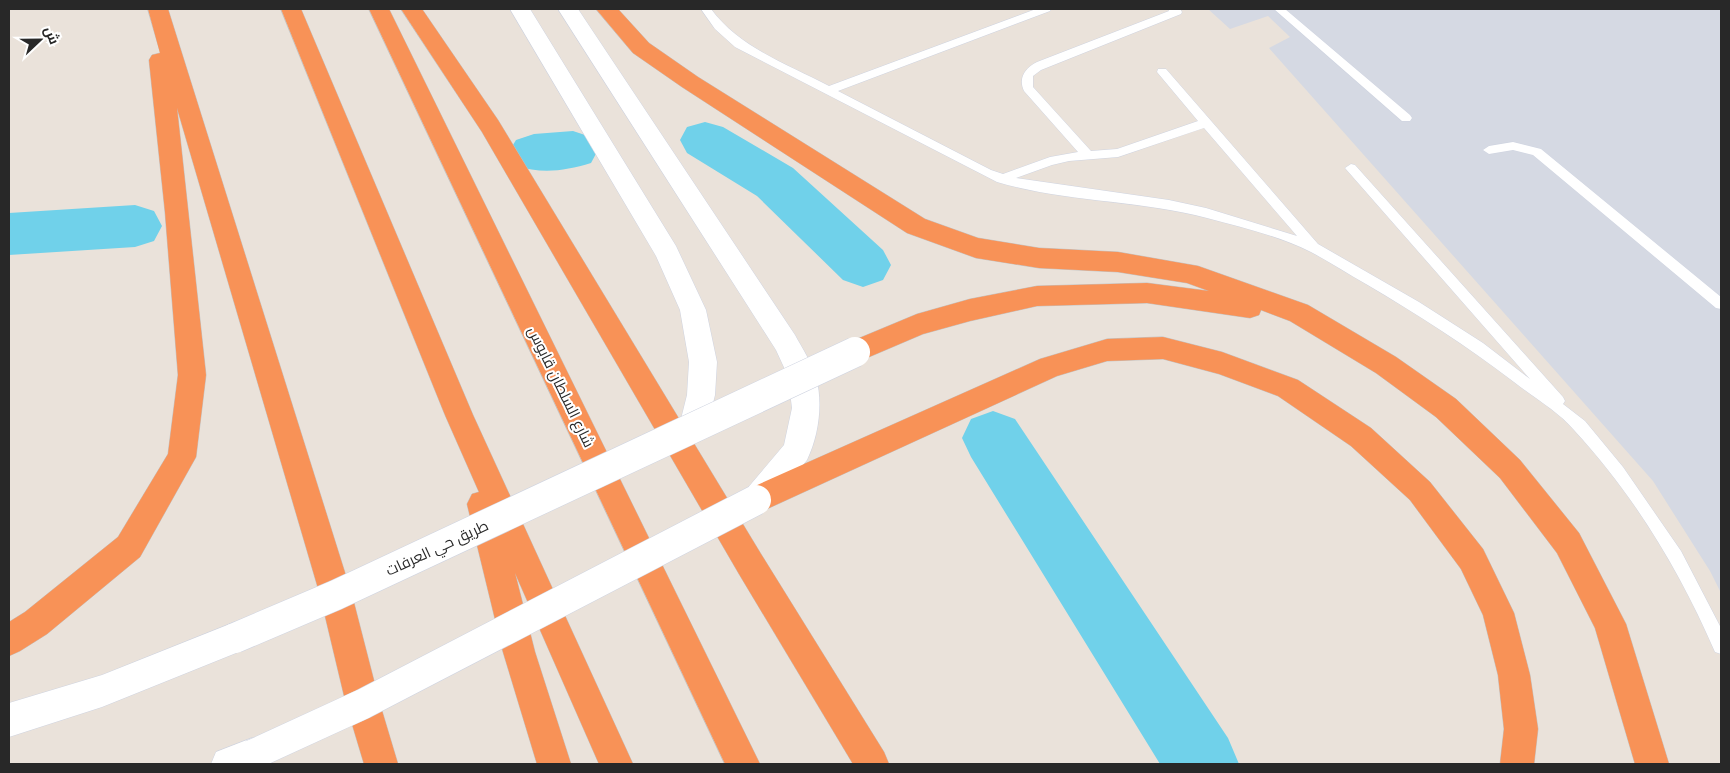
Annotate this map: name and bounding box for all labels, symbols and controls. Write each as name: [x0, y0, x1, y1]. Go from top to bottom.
north arrow: [15, 15, 65, 65]
text: ش: [40, 24, 63, 47]
street label: شارع السلطان قابوس: [522, 323, 598, 451]
street label: طريق حي العرفات: [383, 516, 492, 582]

